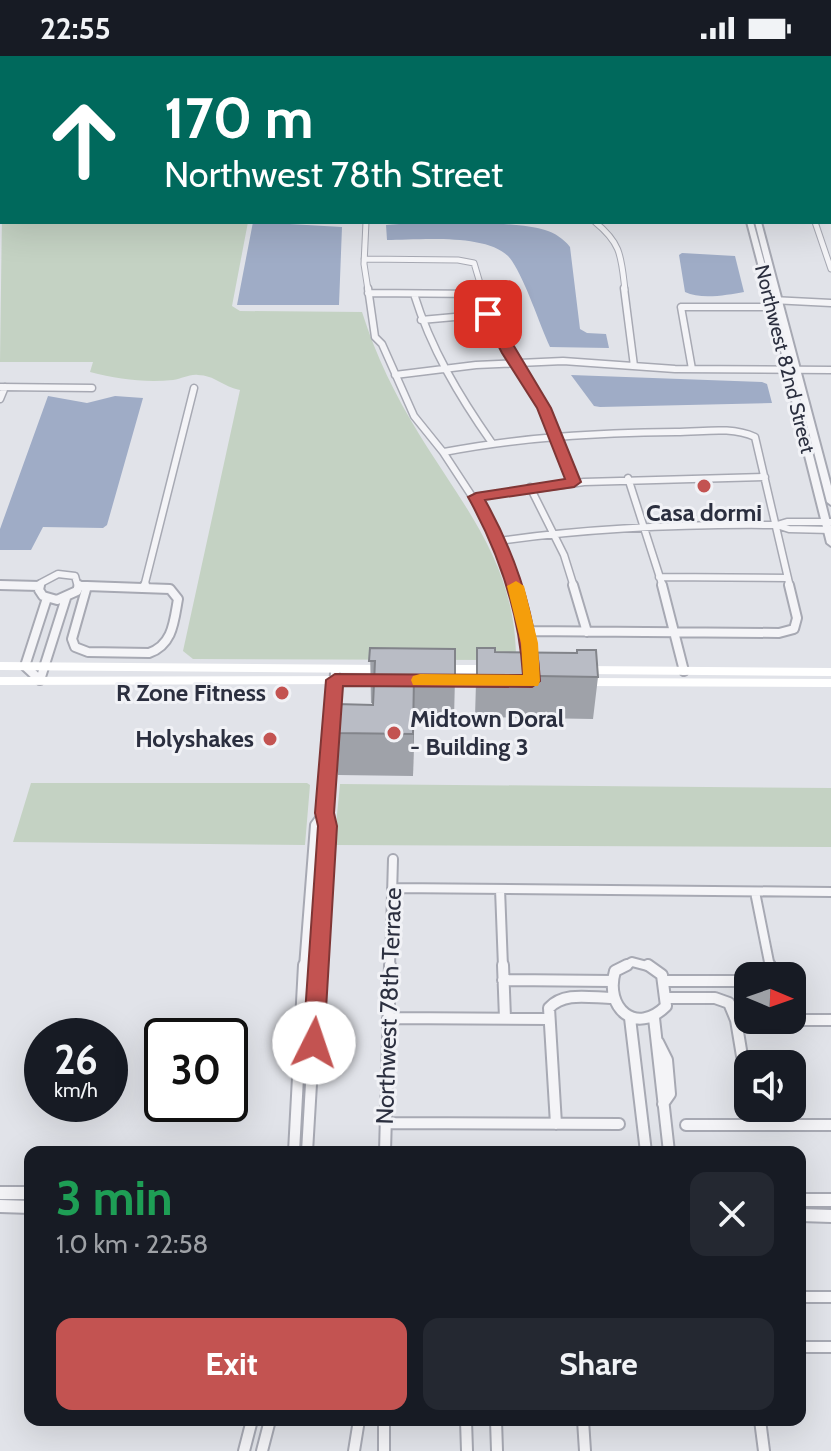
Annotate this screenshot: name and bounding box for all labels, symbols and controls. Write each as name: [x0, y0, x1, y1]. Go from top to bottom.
text: 22:55: [40, 10, 111, 47]
text: 170 m: [164, 84, 314, 152]
icon: ahead: [32, 88, 136, 192]
text: Northwest 78th Street: [164, 152, 503, 196]
street label: Northwest 82nd Street: [750, 262, 820, 456]
pin: [454, 280, 522, 348]
icon: arrive: [466, 292, 510, 336]
marker: Casa dormi: [695, 477, 713, 495]
place label: Casa dormi: [646, 498, 762, 527]
place label: R Zone Fitness: [116, 678, 266, 707]
marker: R Zone Fitness: [273, 684, 291, 702]
place label: Midtown Doral - Building 3: [410, 704, 564, 761]
place label: Holyshakes: [135, 724, 254, 753]
marker: Midtown Doral - Building 3: [385, 724, 403, 742]
marker: Holyshakes: [261, 730, 279, 748]
street label: Northwest 78th Terrace: [370, 887, 407, 1125]
north arrow: [734, 962, 806, 1034]
map controls: [734, 962, 806, 1122]
position arrow: [272, 1001, 356, 1085]
speed limit sign: 30: [144, 1018, 248, 1122]
text: 26: [54, 1035, 98, 1084]
button: sound: [734, 1050, 806, 1122]
text: km/h: [54, 1078, 98, 1102]
text: 3 min: [56, 1169, 172, 1227]
button: close: [690, 1172, 774, 1256]
text: 1.0 km · 22:58: [56, 1228, 208, 1260]
button: Exit: [56, 1318, 407, 1410]
button: Share: [423, 1318, 774, 1410]

